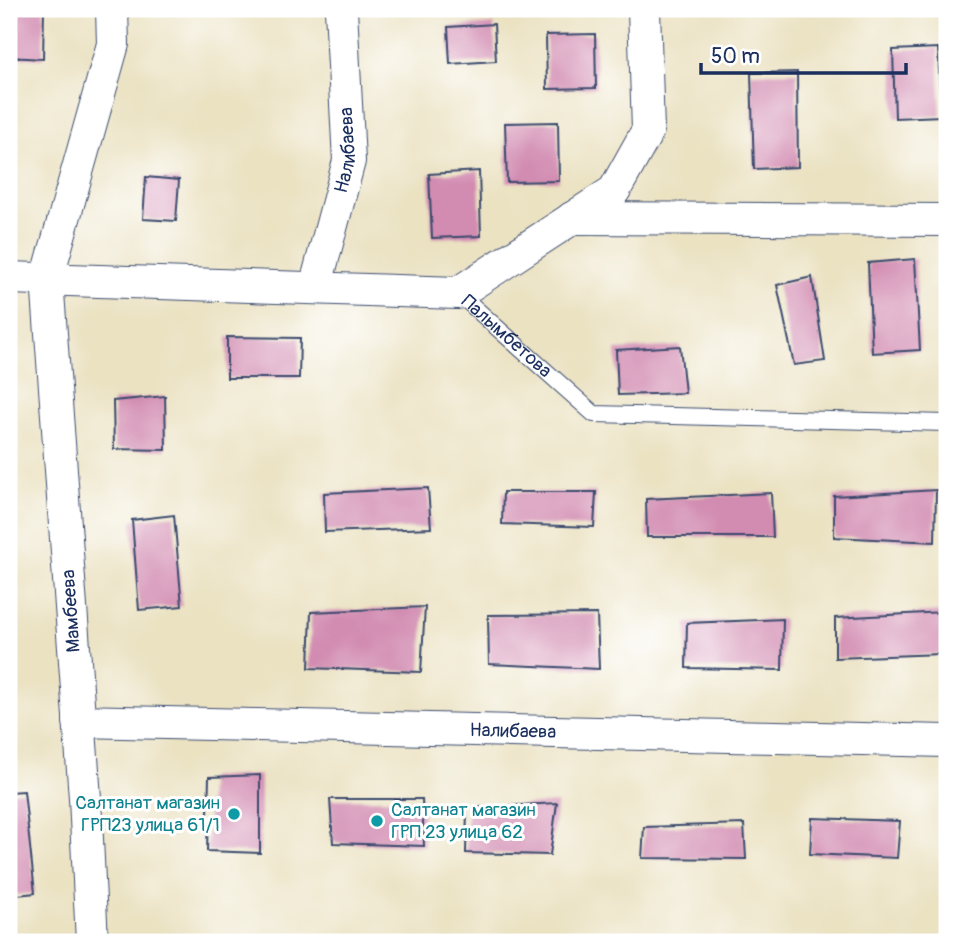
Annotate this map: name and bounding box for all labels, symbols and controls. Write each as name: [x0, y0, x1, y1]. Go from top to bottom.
scale bar: [701, 32, 905, 76]
text: 50 m: [711, 43, 760, 70]
street label: Налибаева: [329, 106, 361, 196]
street label: Палымбетова: [456, 290, 557, 383]
street label: Мамбеева: [56, 569, 86, 653]
street label: Налибаева: [469, 718, 557, 744]
place label: Салтанат магазин ГРП23 улица 61/1: [75, 791, 220, 837]
place label: Салтанат магазин ГРП 23 улица 62: [391, 798, 536, 844]
marker: Салтанат магазин ГРП23 улица 61/1: [226, 806, 242, 822]
marker: Салтанат магазин ГРП 23 улица 62: [369, 813, 385, 829]

